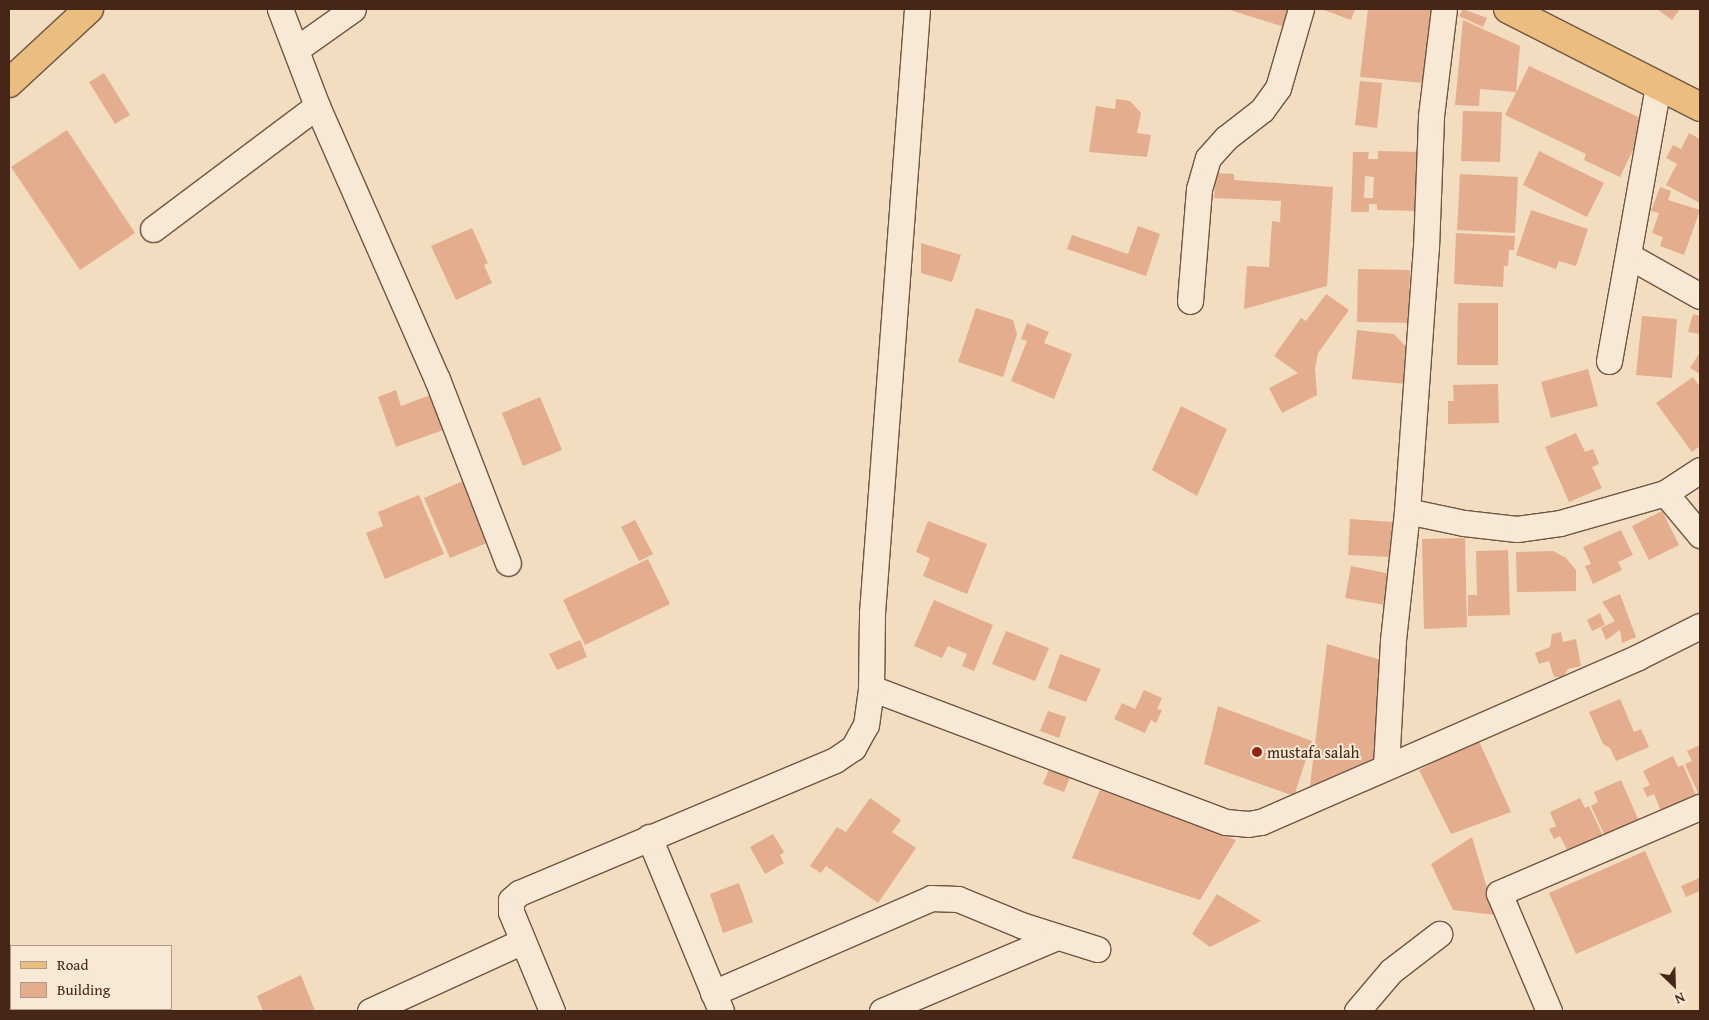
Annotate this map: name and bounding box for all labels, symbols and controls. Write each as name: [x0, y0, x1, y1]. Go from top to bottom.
place label: mustafa salah: [1267, 742, 1359, 762]
marker: mustafa salah: [1251, 746, 1263, 758]
legend: [10, 945, 172, 1010]
text: Road: [57, 954, 88, 975]
north arrow: [1649, 960, 1699, 1010]
text: Building: [57, 979, 110, 1000]
text: N: [1672, 988, 1688, 1010]

